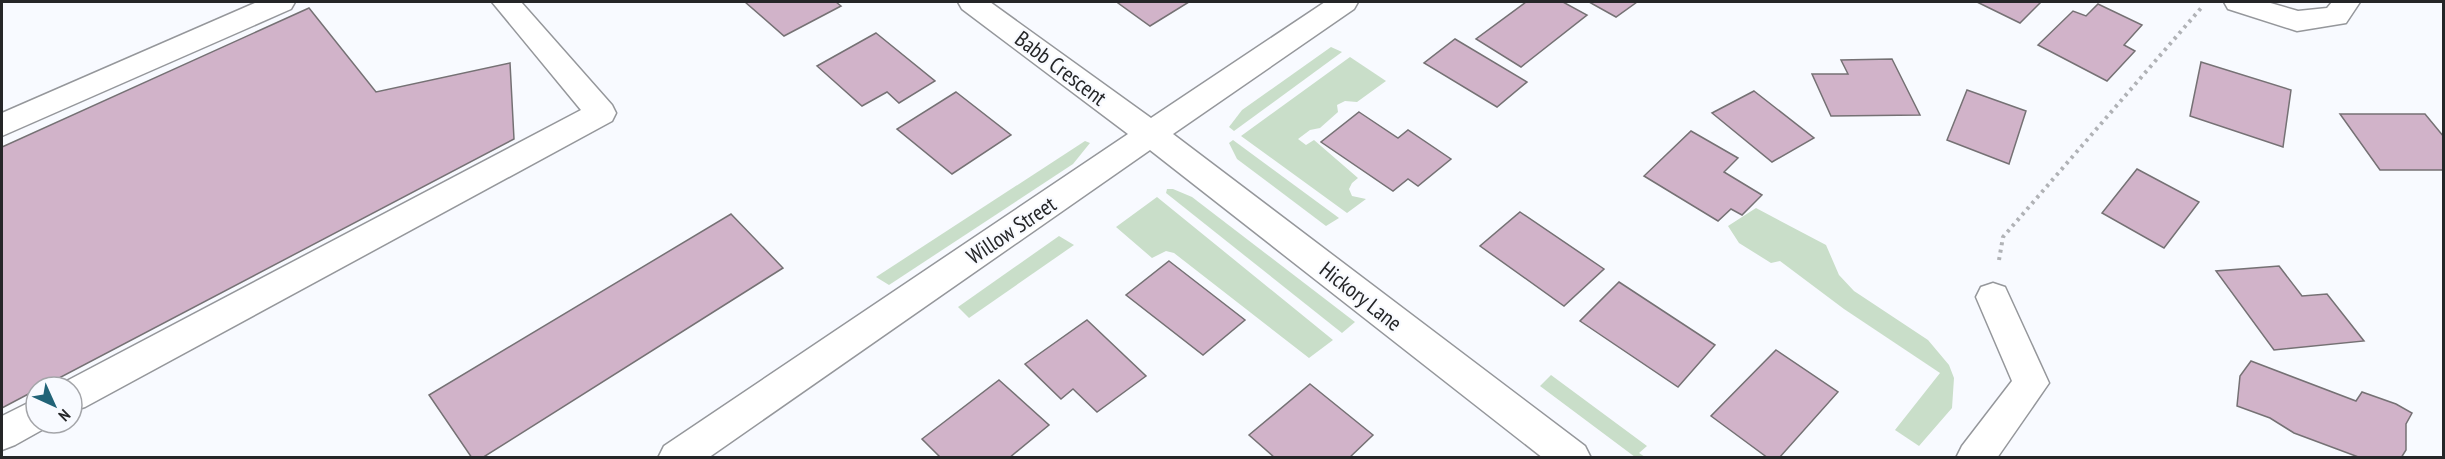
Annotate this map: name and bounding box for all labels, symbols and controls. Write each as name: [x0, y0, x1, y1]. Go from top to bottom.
street label: Babb Crescent: [1010, 24, 1112, 112]
street label: Willow Street: [961, 190, 1061, 270]
street label: Hickory Lane: [1314, 255, 1408, 337]
north arrow: [24, 375, 84, 435]
text: N: [54, 405, 75, 426]

